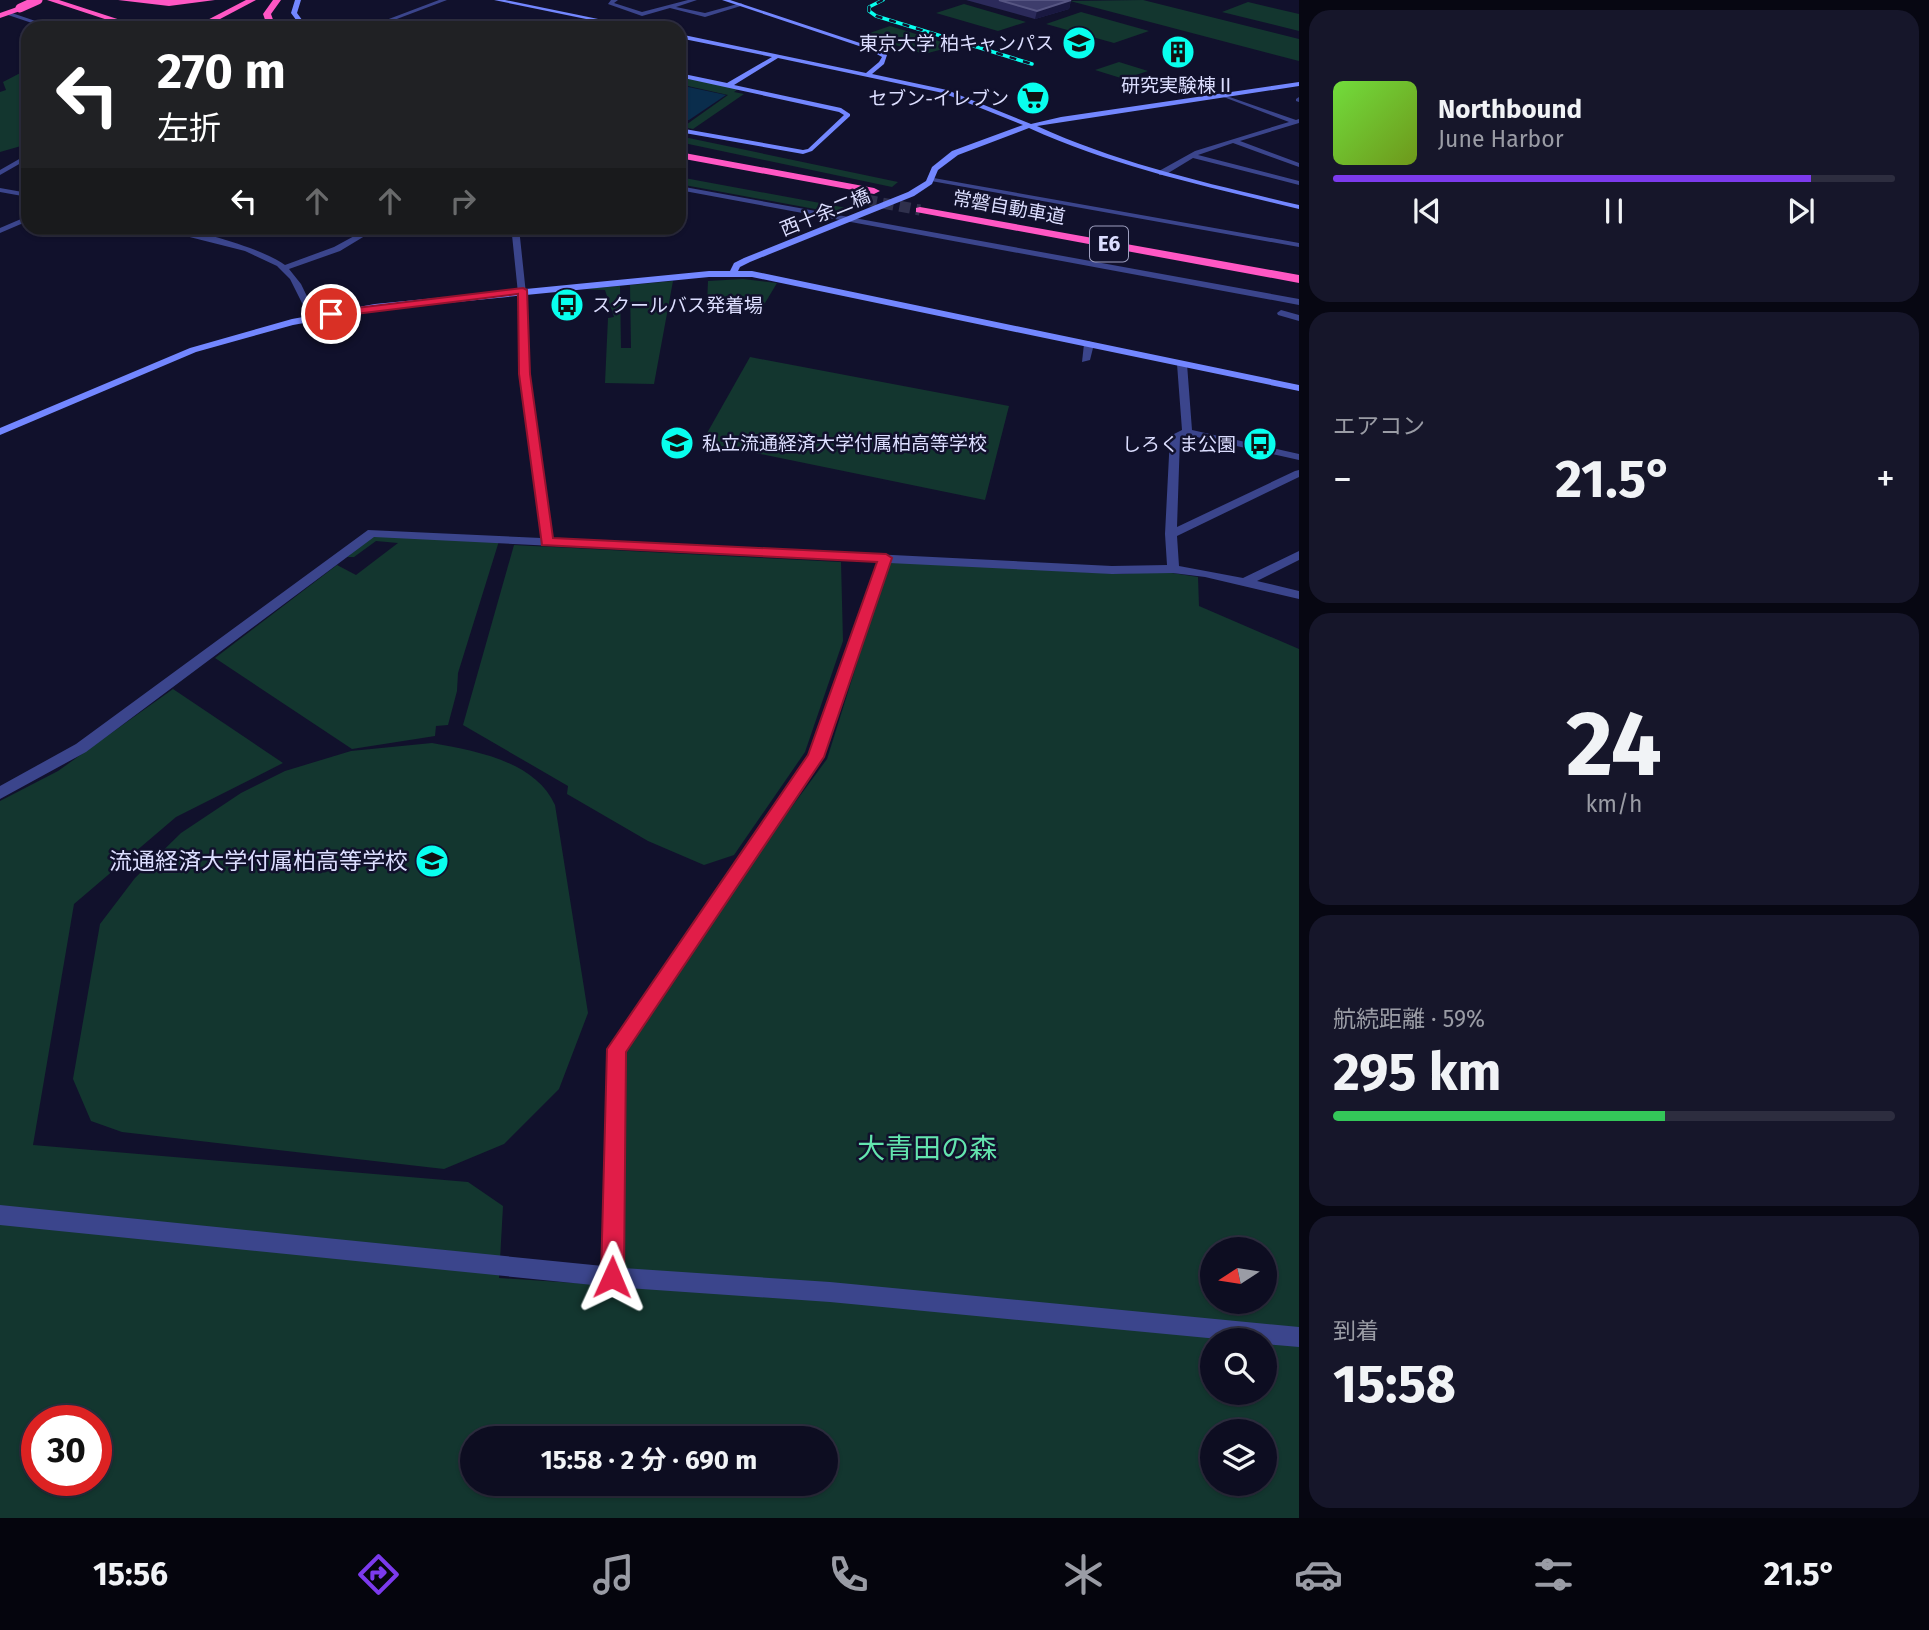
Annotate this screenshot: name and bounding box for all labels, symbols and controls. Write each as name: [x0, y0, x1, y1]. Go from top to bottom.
school or university icon: 東京大学 柏キャンパス: [1060, 24, 1098, 62]
place label: 東京大学 柏キャンパス: [859, 32, 1054, 55]
building icon: 研究実験棟Ⅱ: [1159, 33, 1197, 71]
text: 270 m: [157, 42, 286, 101]
icon: left: [42, 49, 133, 140]
place label: 研究実験棟Ⅱ: [1121, 74, 1235, 97]
supermarket icon: セブン-イレブン: [1014, 79, 1052, 117]
place label: セブン-イレブン: [868, 87, 1009, 110]
text: Northbound: [1438, 94, 1582, 125]
text: 左折: [157, 109, 221, 147]
text: June Harbor: [1438, 125, 1564, 153]
icon: left: [225, 182, 263, 220]
icon: ahead: [298, 182, 336, 220]
icon: ahead: [371, 182, 409, 220]
icon: right: [444, 182, 482, 220]
street label: 西十余二橋: [777, 184, 874, 241]
street label: 常磐自動車道: [951, 186, 1067, 229]
icon: previous: [1408, 192, 1446, 230]
icon: pause: [1595, 192, 1633, 230]
icon: next: [1782, 192, 1820, 230]
road number: E6: [1090, 226, 1128, 262]
pin: [301, 284, 361, 344]
bus stop icon: スクールバス発着場: [548, 286, 586, 324]
place label: スクールバス発着場: [592, 294, 763, 317]
icon: arrive: [312, 295, 350, 333]
text: エアコン: [1333, 412, 1425, 440]
school or university icon: 私立流通経済大学付属柏高等学校: [658, 424, 696, 462]
bus stop icon: しろくま公園: [1241, 425, 1279, 463]
place label: 私立流通経済大学付属柏高等学校: [702, 432, 987, 455]
place label: しろくま公園: [1122, 433, 1236, 456]
text: 21.5°: [1555, 448, 1673, 511]
text: −: [1333, 456, 1352, 502]
text: +: [1876, 456, 1895, 502]
text: 24: [1566, 690, 1662, 799]
text: km/h: [1586, 790, 1642, 818]
school or university icon: 流通経済大学付属柏高等学校: [413, 842, 451, 880]
place label: 流通経済大学付属柏高等学校: [109, 847, 408, 875]
text: 航続距離 · 59%: [1333, 1005, 1485, 1033]
text: 295 km: [1333, 1041, 1501, 1104]
park label: 大青田の森: [857, 1132, 997, 1165]
north arrow: [1200, 1237, 1278, 1314]
map controls: [1200, 1237, 1277, 1496]
position arrow: [575, 1240, 649, 1314]
text: 到着: [1333, 1317, 1379, 1345]
button: search: [1200, 1328, 1277, 1405]
text: 15:58: [1333, 1353, 1456, 1416]
speed limit sign: 30: [21, 1405, 112, 1496]
button: layers: [1200, 1419, 1277, 1496]
text: 15:58 · 2 分 · 690 m: [541, 1445, 757, 1476]
icon: directions: [354, 1550, 403, 1599]
icon: music: [589, 1550, 638, 1599]
icon: phone: [824, 1550, 873, 1599]
icon: climate: [1059, 1550, 1108, 1599]
icon: car: [1294, 1550, 1343, 1599]
icon: filters: [1529, 1550, 1578, 1599]
text: 15:56: [93, 1555, 168, 1593]
text: 21.5°: [1764, 1555, 1836, 1593]

